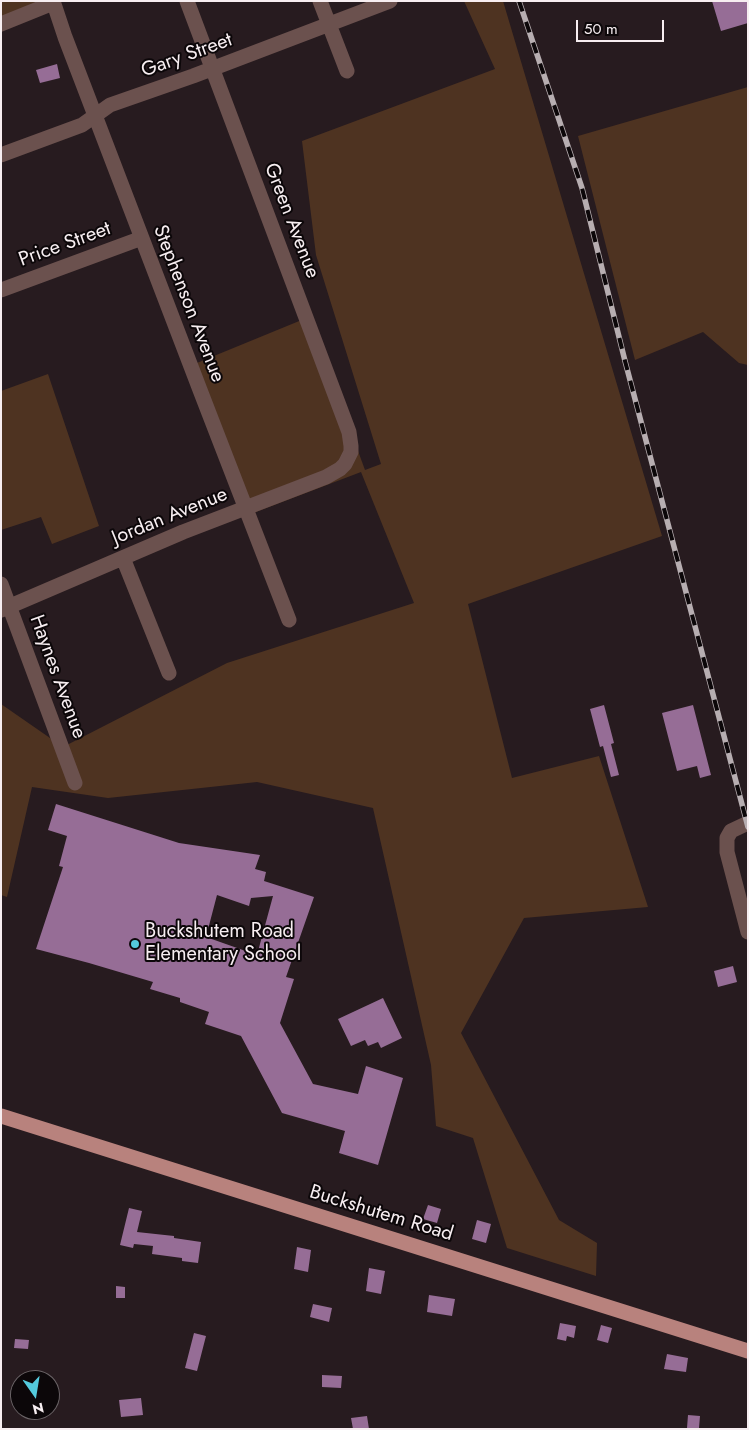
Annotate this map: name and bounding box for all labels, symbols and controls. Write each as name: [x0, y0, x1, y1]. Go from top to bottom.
scale bar: [579, 10, 666, 42]
text: 50 m: [584, 18, 618, 40]
street label: Gary Street: [138, 28, 236, 84]
street label: Green Avenue: [258, 160, 324, 282]
street label: Price Street: [16, 217, 114, 273]
street label: Stephenson Avenue: [147, 222, 229, 386]
street label: Jordan Avenue: [109, 483, 231, 551]
street label: Haynes Avenue: [24, 612, 90, 742]
place label: Buckshutem Road Elementary School: [145, 920, 301, 967]
marker: Buckshutem Road Elementary School: [129, 938, 141, 950]
street label: Buckshutem Road: [306, 1181, 456, 1247]
north arrow: [10, 1370, 60, 1420]
text: N: [30, 1398, 46, 1420]

